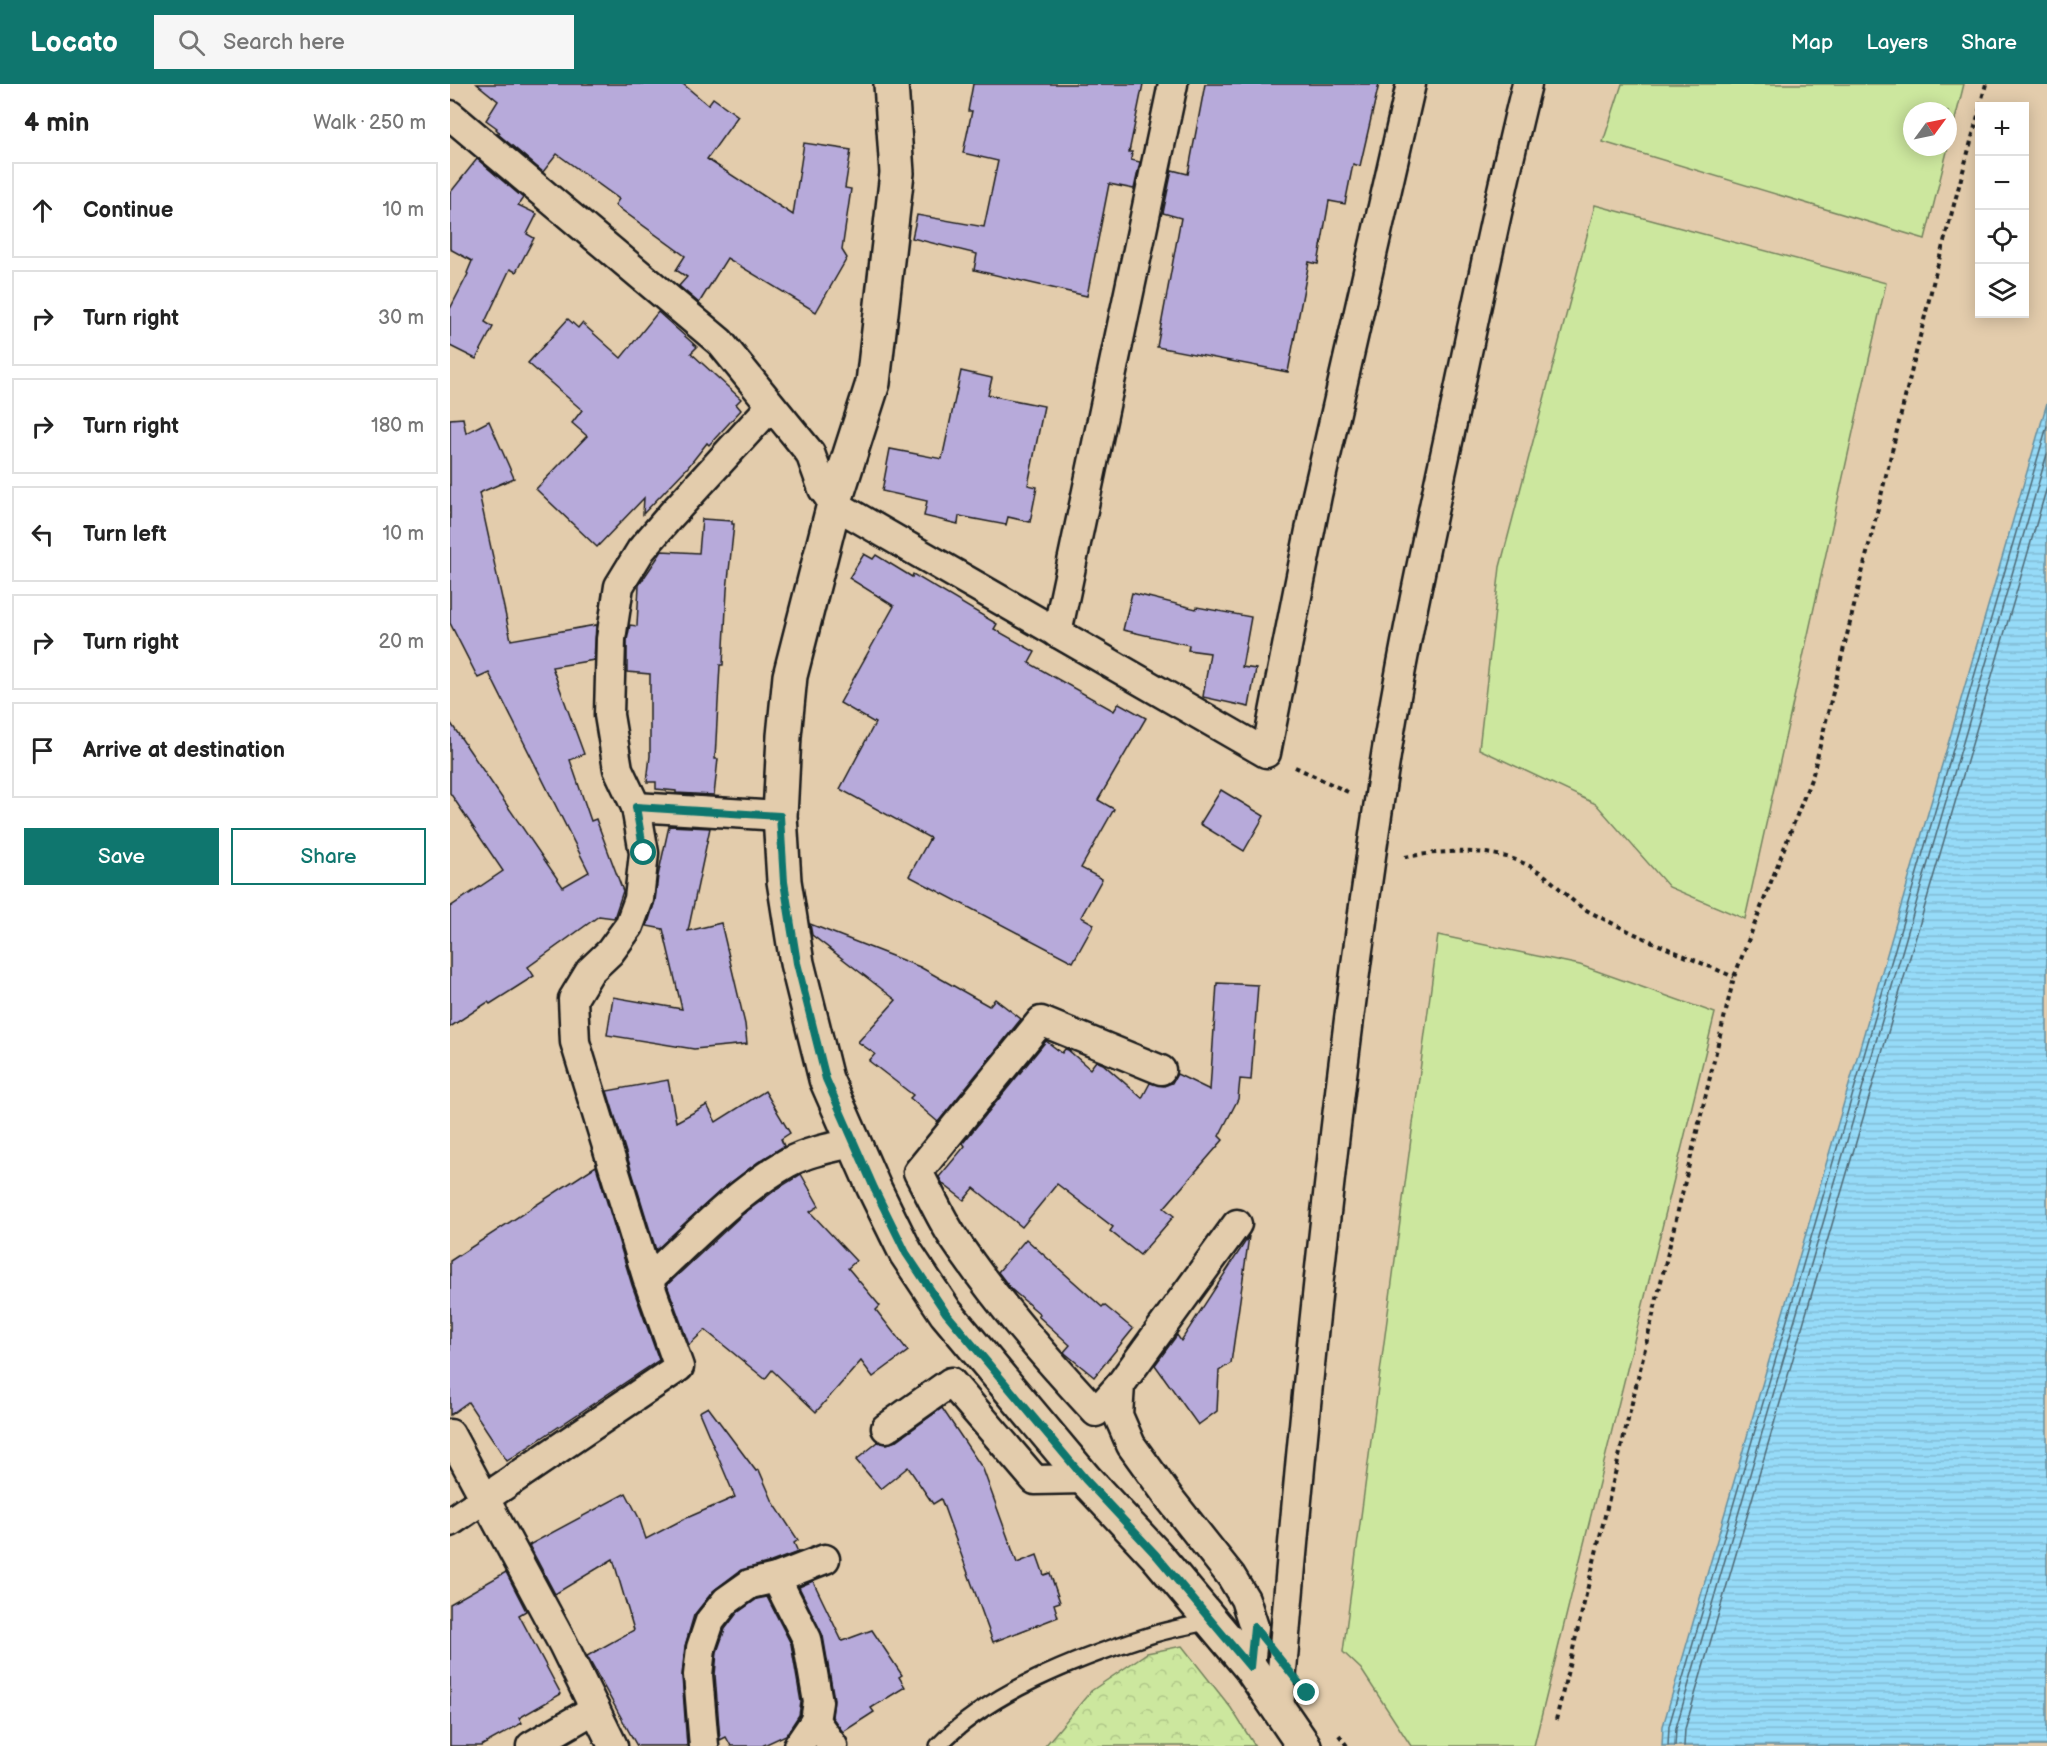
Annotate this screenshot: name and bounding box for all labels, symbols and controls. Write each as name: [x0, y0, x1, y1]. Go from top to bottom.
search box: [154, 15, 574, 69]
text: Locato: [30, 26, 118, 59]
icon: search: [175, 26, 208, 59]
text: Search here: [223, 29, 345, 56]
text: Map: [1791, 30, 1833, 55]
text: Layers: [1866, 30, 1928, 55]
text: Share: [1961, 30, 2017, 55]
north arrow: [1903, 102, 1957, 156]
map controls: [1975, 102, 2029, 318]
button: +: [1975, 102, 2029, 156]
text: 4 min: [24, 108, 89, 139]
text: Walk · 250 m: [313, 111, 426, 135]
button: −: [1975, 156, 2029, 210]
icon: ahead: [26, 194, 59, 227]
text: Continue: [83, 197, 173, 224]
text: 10 m: [383, 198, 424, 222]
button: locate: [1975, 210, 2029, 264]
button: layers: [1975, 264, 2029, 318]
icon: right: [26, 302, 59, 335]
text: Turn right: [83, 305, 179, 332]
text: 30 m: [378, 306, 424, 330]
icon: right: [26, 410, 59, 443]
text: Turn right: [83, 413, 179, 440]
text: 180 m: [371, 414, 424, 438]
icon: left: [26, 518, 59, 551]
text: Turn left: [83, 521, 167, 548]
text: 10 m: [383, 522, 424, 546]
icon: right: [26, 626, 59, 659]
text: Turn right: [83, 629, 179, 656]
text: 20 m: [379, 630, 424, 654]
icon: arrive: [26, 734, 59, 767]
text: Arrive at destination: [83, 737, 285, 764]
button: Save: [24, 828, 219, 885]
button: Share: [231, 828, 426, 885]
route start: [630, 839, 656, 865]
route end: [1293, 1679, 1319, 1705]

